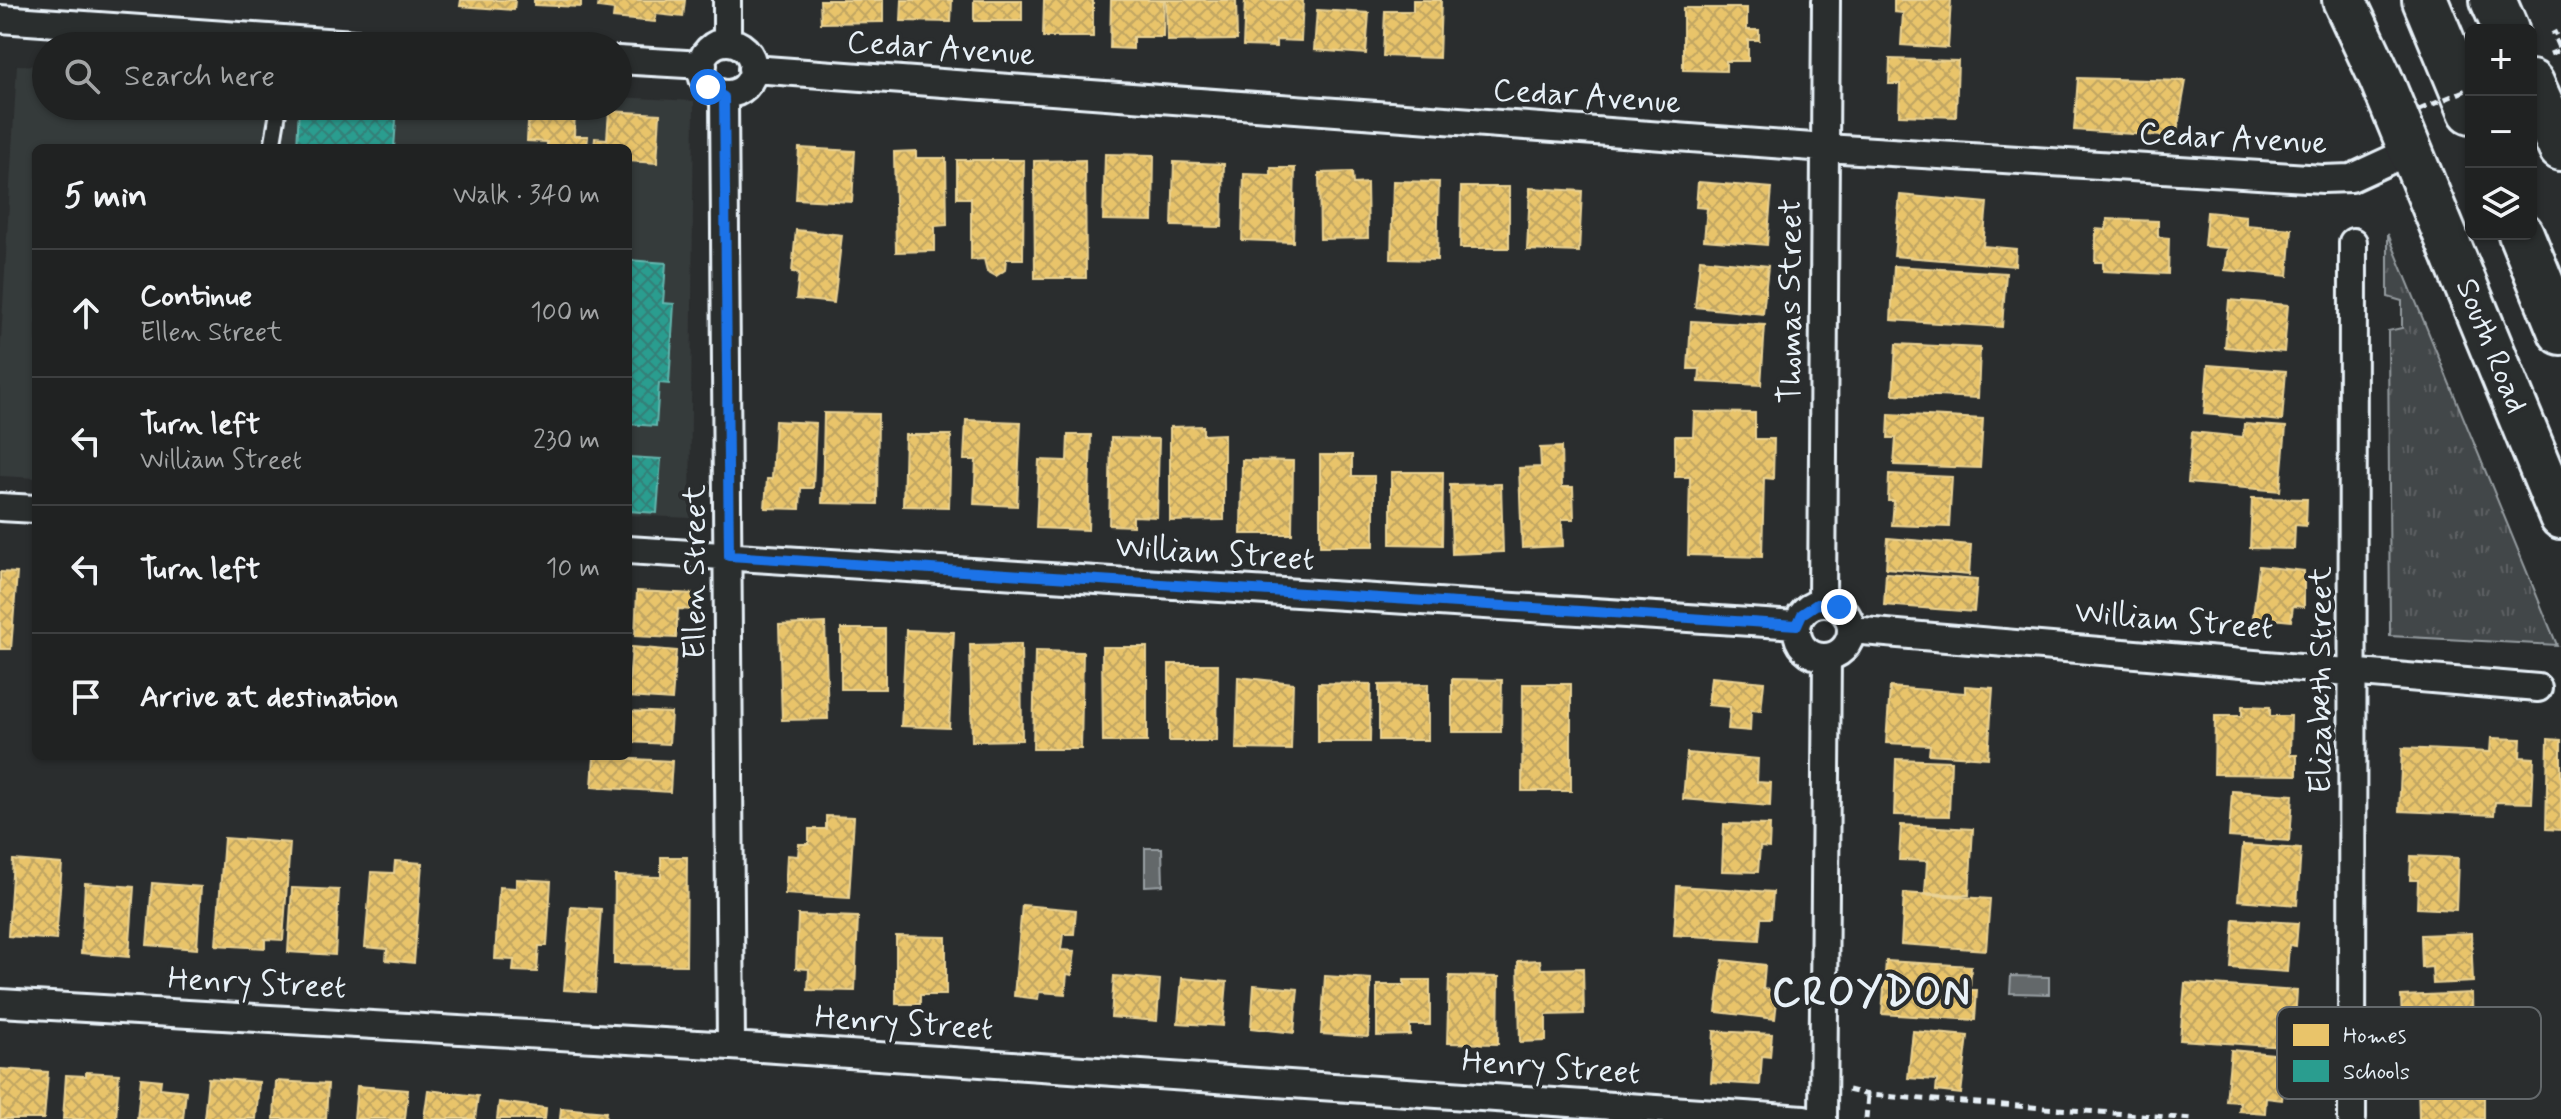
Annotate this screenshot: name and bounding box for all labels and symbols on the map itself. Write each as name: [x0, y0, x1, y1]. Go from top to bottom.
street label: Cedar Avenue: [845, 21, 1037, 77]
route start: [690, 69, 726, 105]
street label: Cedar Avenue: [1491, 69, 1683, 125]
street label: Cedar Avenue: [2138, 113, 2328, 165]
street label: Thomas Street: [1770, 199, 1812, 403]
street label: South Road: [2445, 272, 2537, 420]
street label: Ellen Street: [674, 484, 716, 660]
street label: William Street: [1114, 526, 1316, 582]
street label: Elizabeth Street: [2300, 566, 2342, 794]
route end: [1821, 589, 1857, 625]
street label: William Street: [2073, 591, 2275, 651]
street label: Henry Street: [167, 958, 347, 1010]
district label: CROYDON: [1772, 968, 1972, 1020]
street label: Henry Street: [813, 997, 995, 1051]
legend: [2277, 1007, 2541, 1099]
text: Homes: [2343, 1023, 2407, 1051]
street label: Henry Street: [1460, 1041, 1642, 1095]
text: Schools: [2343, 1059, 2410, 1087]

